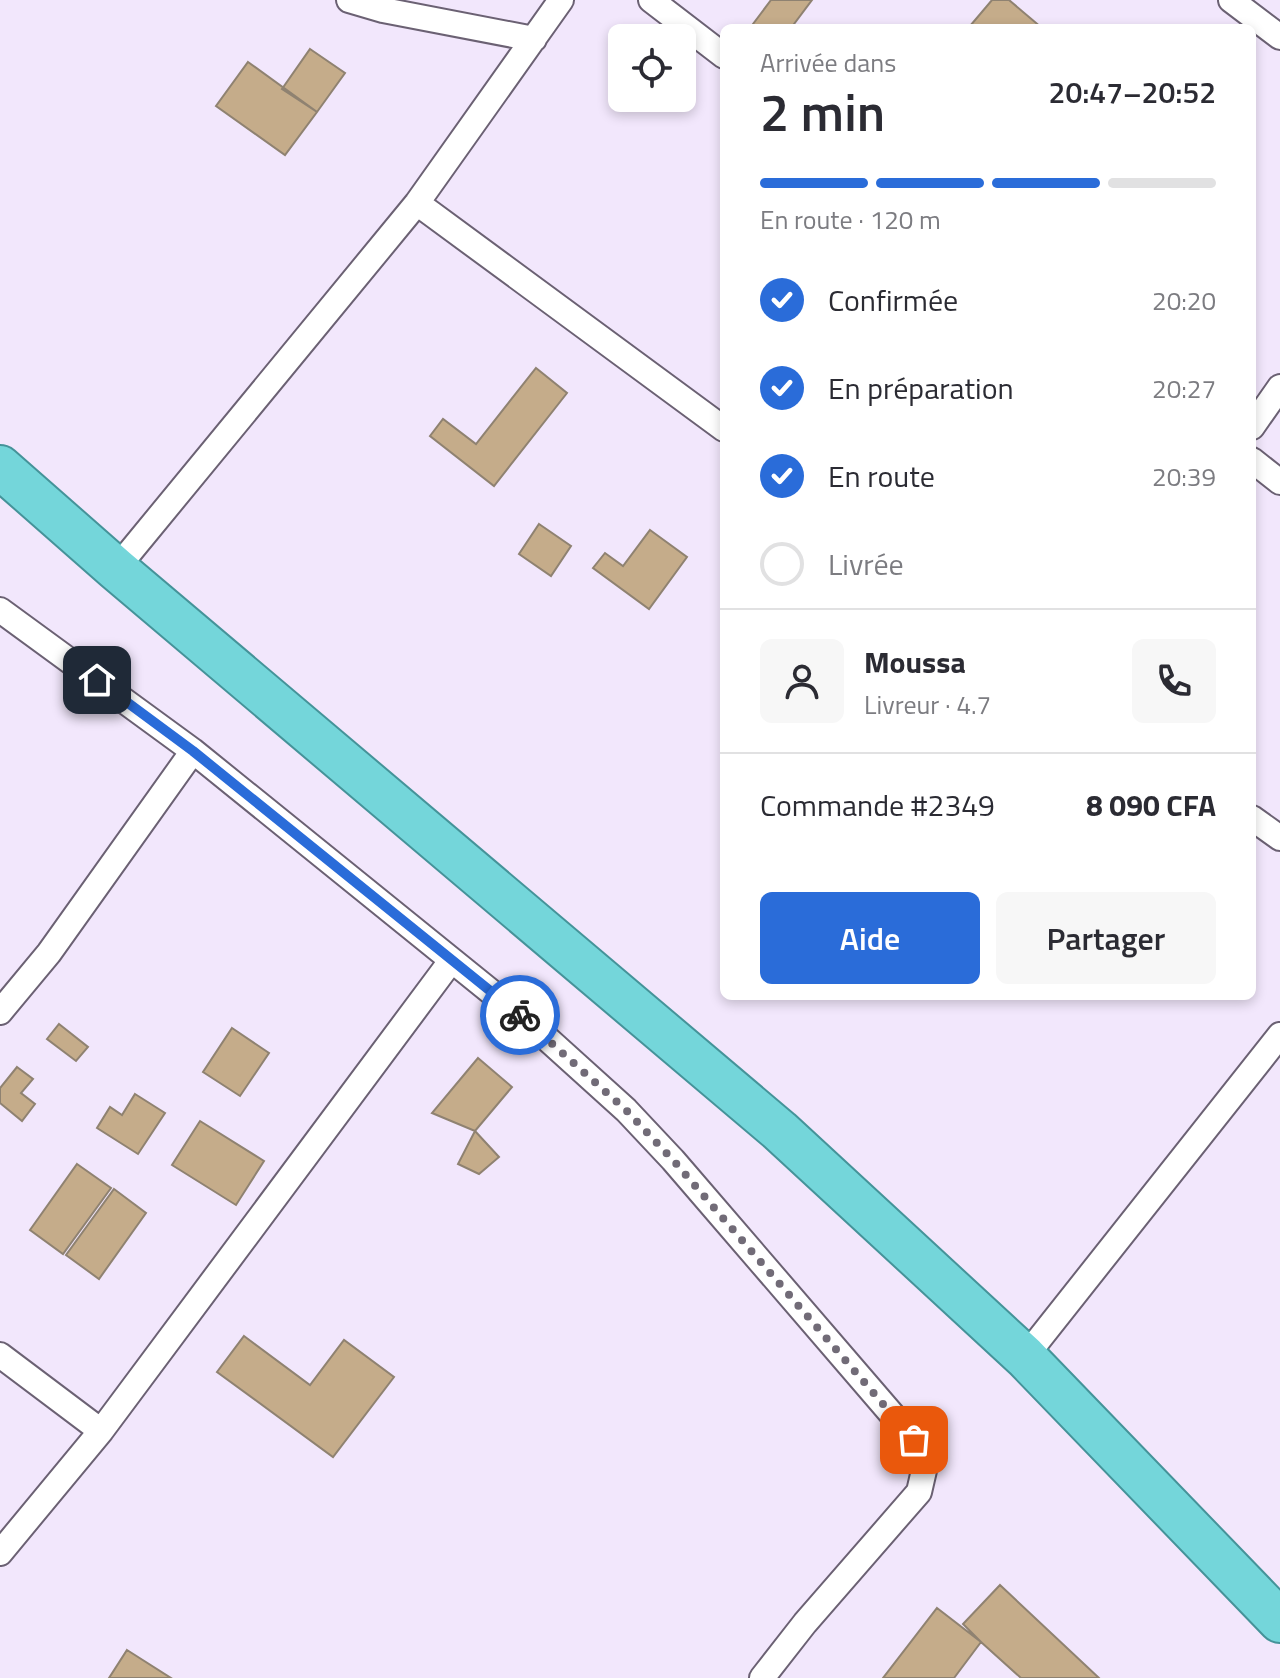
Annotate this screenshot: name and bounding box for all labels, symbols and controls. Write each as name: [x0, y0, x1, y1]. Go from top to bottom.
map controls: [608, 24, 696, 112]
button: locate: [608, 24, 696, 112]
text: Arrivée dans: [760, 43, 896, 82]
text: 20:47–20:52: [1049, 69, 1216, 115]
text: 2 min: [760, 72, 885, 151]
text: En route · 120 m: [760, 200, 941, 239]
text: Confirmée: [828, 277, 958, 323]
icon: check: [760, 278, 804, 322]
text: 20:20: [1152, 281, 1216, 320]
text: En préparation: [828, 365, 1014, 411]
icon: check: [760, 366, 804, 410]
text: 20:27: [1152, 369, 1216, 408]
text: En route: [828, 453, 935, 499]
icon: check: [760, 454, 804, 498]
text: 20:39: [1152, 457, 1216, 496]
text: Livrée: [828, 541, 904, 587]
button: person: [760, 639, 844, 723]
text: Moussa: [864, 639, 966, 685]
button: phone: [1132, 639, 1216, 723]
pin: [63, 646, 131, 714]
icon: home: [75, 658, 119, 702]
text: Livreur · 4.7: [864, 685, 991, 724]
text: Commande #2349: [760, 782, 995, 828]
text: 8 090 CFA: [1086, 782, 1216, 828]
button: Aide: [760, 892, 980, 984]
button: Partager: [996, 892, 1216, 984]
courier: [480, 975, 560, 1055]
icon: bike: [498, 993, 542, 1037]
pin: [880, 1406, 948, 1474]
icon: bag: [892, 1418, 936, 1462]

